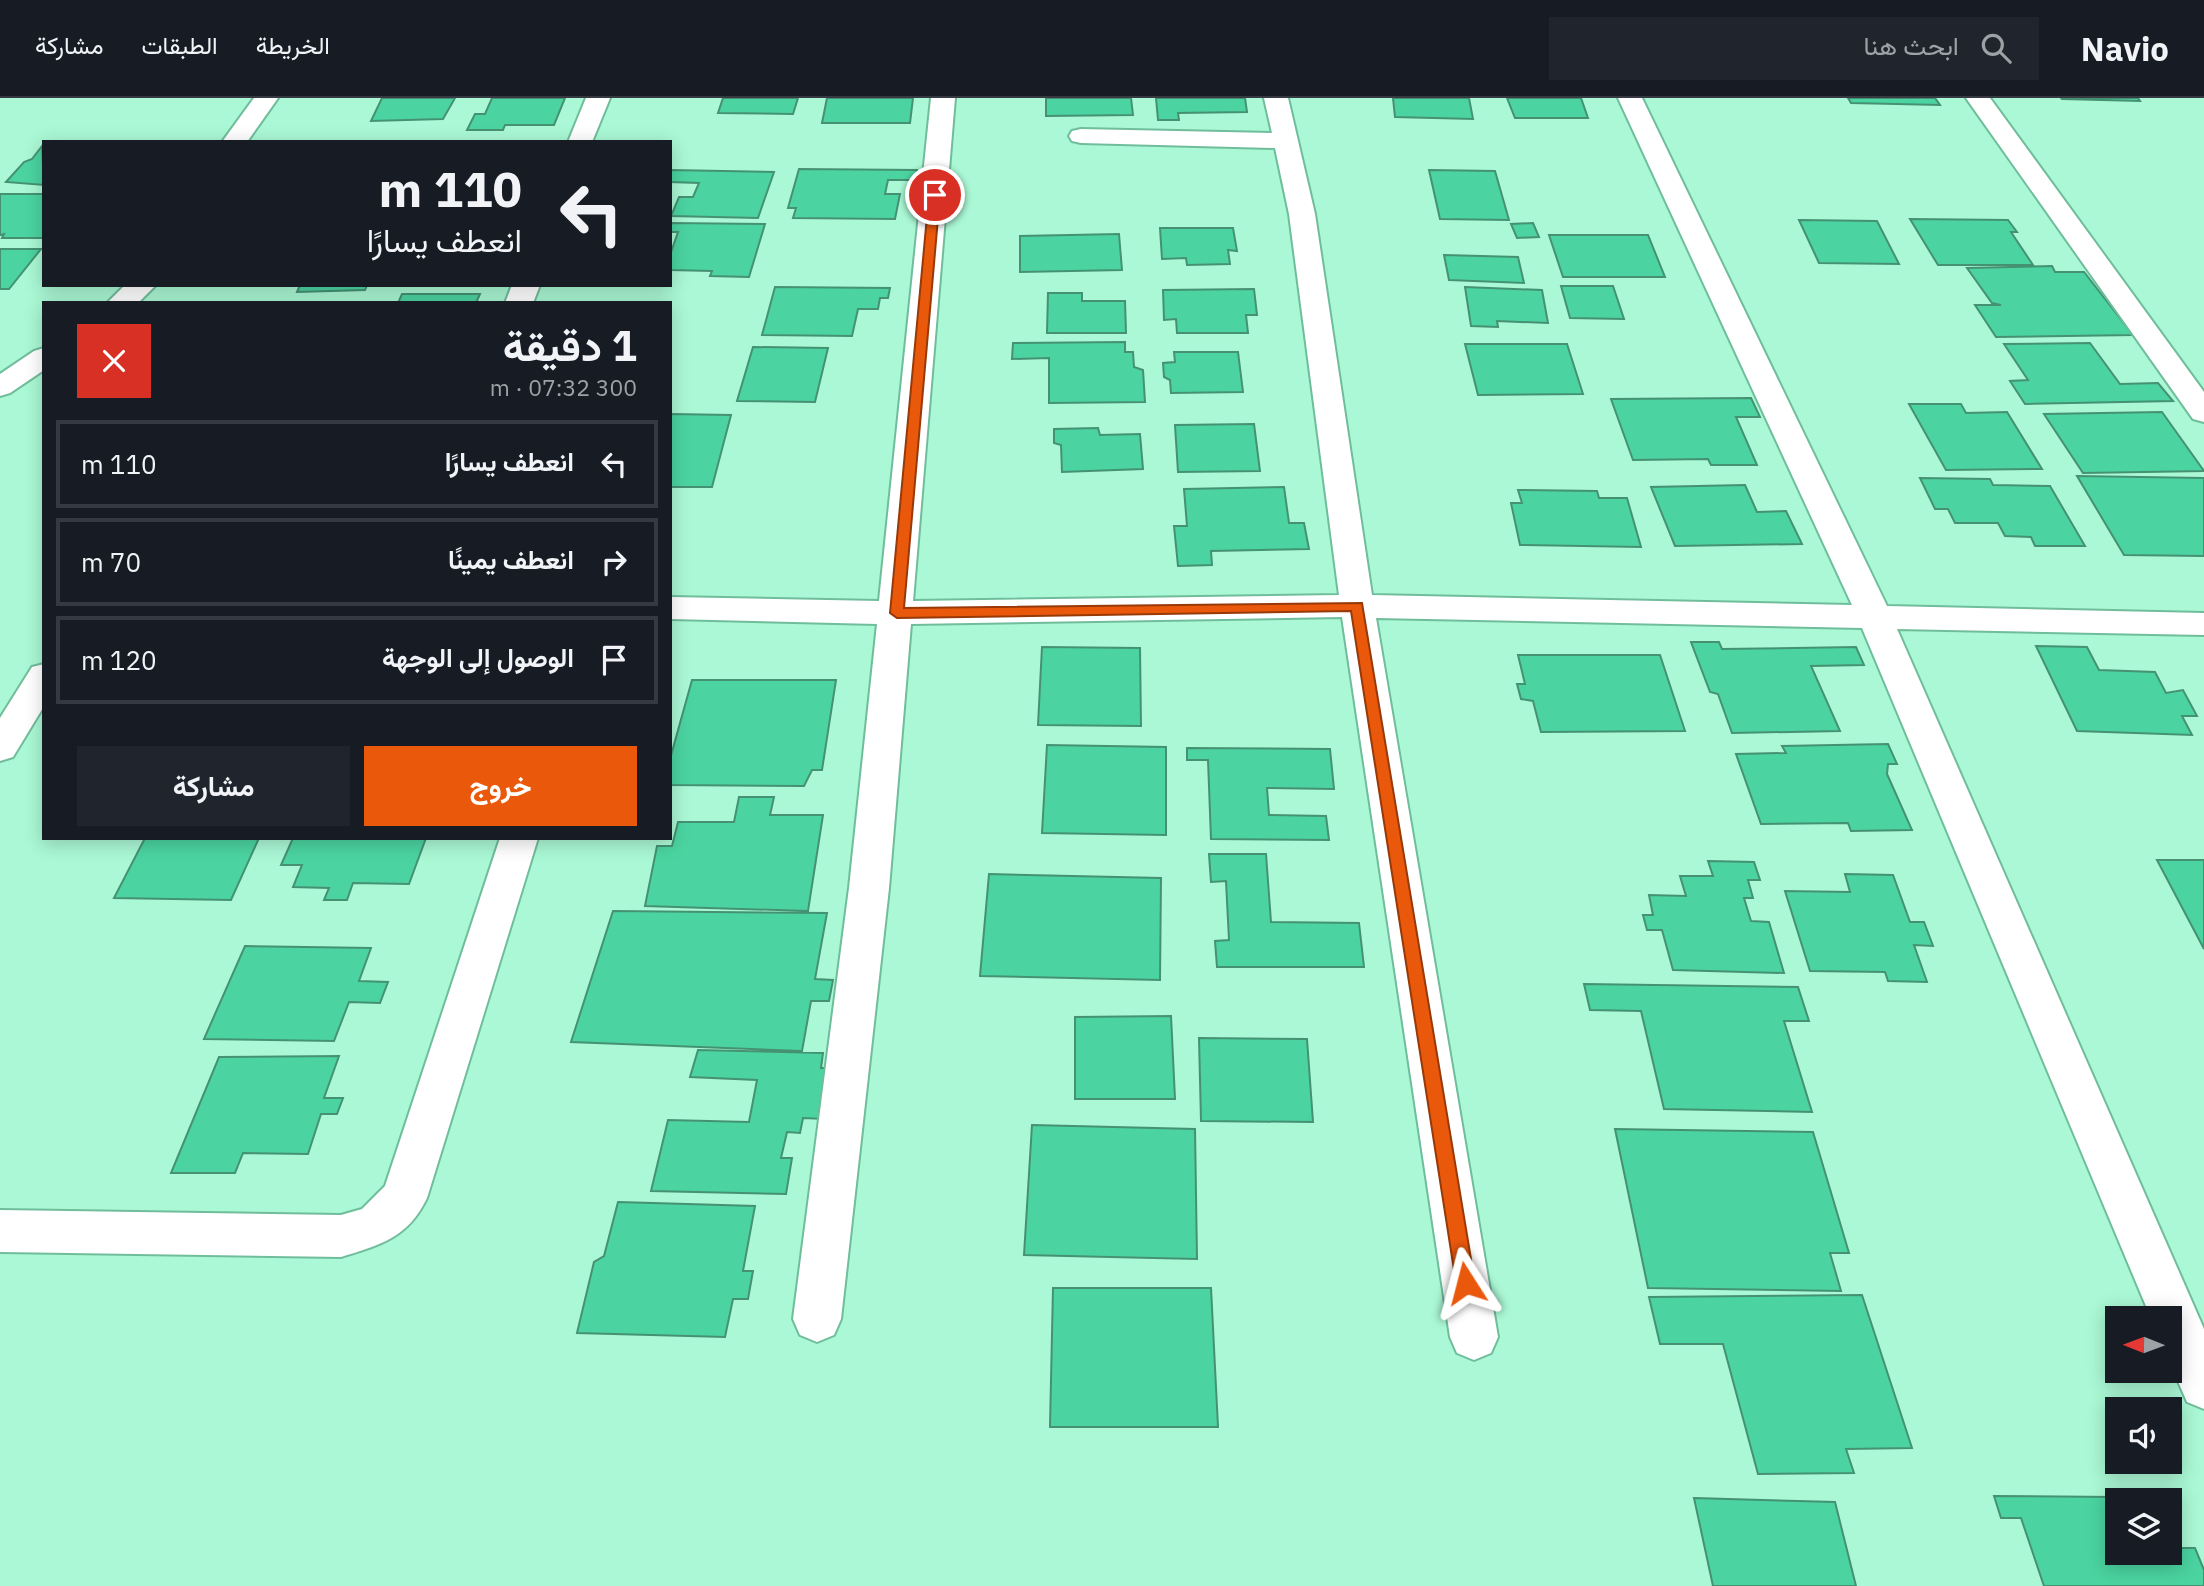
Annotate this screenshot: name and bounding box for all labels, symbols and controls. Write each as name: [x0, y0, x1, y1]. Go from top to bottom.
search box: [1549, 17, 2039, 80]
text: Navio: [2081, 27, 2169, 70]
text: ابحث هنا: [1863, 28, 1959, 62]
text: مشاركة: [35, 29, 103, 61]
text: الطبقات: [141, 29, 218, 61]
text: الخريطة: [256, 29, 330, 61]
icon: search: [1977, 29, 2015, 67]
text: 110 m: [378, 157, 522, 220]
pin: [905, 165, 965, 225]
icon: left: [546, 168, 637, 259]
icon: arrive: [916, 176, 954, 214]
text: انعطف يسارًا: [367, 219, 522, 261]
text: 1 دقيقة: [503, 318, 637, 373]
button: close: [77, 324, 151, 398]
text: 300 m · 07:32: [490, 372, 637, 402]
text: انعطف يسارًا: [445, 444, 574, 478]
icon: left: [595, 445, 633, 483]
text: 110 m: [81, 447, 157, 481]
text: انعطف يمينًا: [448, 542, 574, 576]
icon: right: [595, 543, 633, 581]
text: 70 m: [81, 545, 141, 579]
text: الوصول إلى الوجهة: [382, 640, 574, 674]
icon: arrive: [595, 641, 633, 679]
text: 120 m: [81, 643, 157, 677]
button: مشاركة: [77, 746, 350, 826]
button: خروج: [364, 746, 637, 826]
position arrow: [1429, 1246, 1503, 1320]
north arrow: [2105, 1306, 2182, 1382]
map controls: [2105, 1306, 2182, 1565]
button: sound: [2105, 1397, 2182, 1474]
button: layers: [2105, 1488, 2182, 1565]

